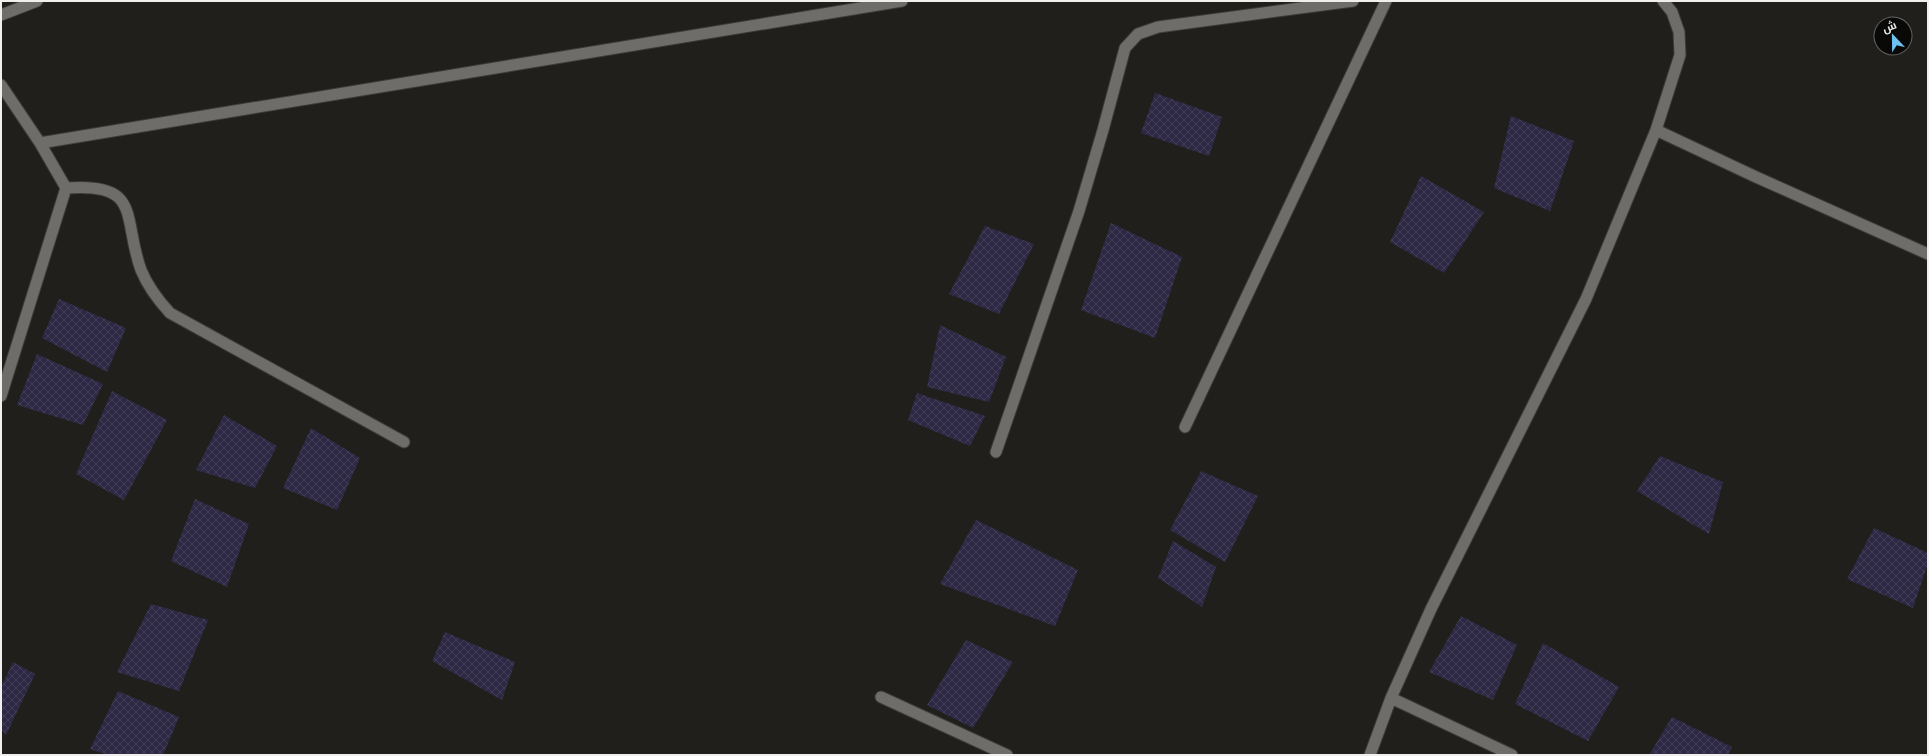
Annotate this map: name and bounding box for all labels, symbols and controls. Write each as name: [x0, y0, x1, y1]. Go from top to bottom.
north arrow: [1873, 16, 1913, 56]
text: ش: [1880, 18, 1898, 36]

